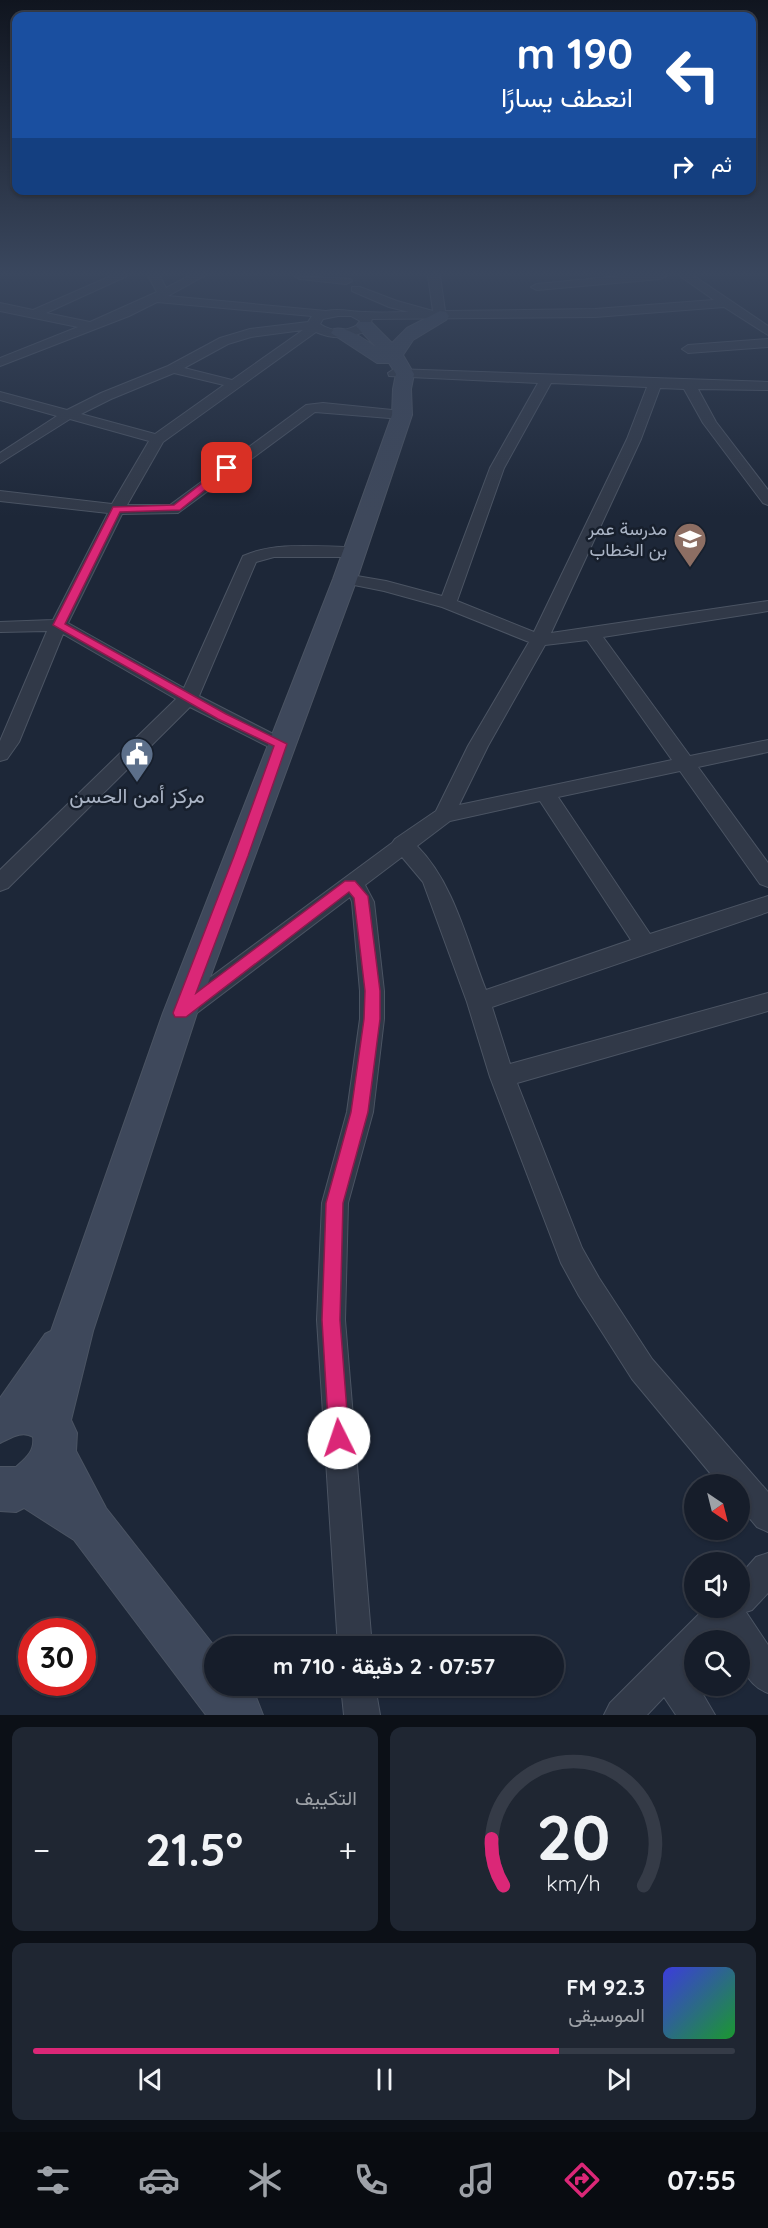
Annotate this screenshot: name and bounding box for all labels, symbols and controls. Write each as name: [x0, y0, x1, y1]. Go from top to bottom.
text: 190 m: [517, 27, 633, 80]
icon: left: [654, 36, 732, 114]
text: انعطف يسارًا: [501, 80, 633, 114]
icon: right: [666, 150, 699, 183]
text: ثم: [711, 150, 732, 178]
pin: [201, 442, 252, 493]
icon: arrive: [210, 451, 243, 484]
place label: مدرسة عمر بن الخطاب: [587, 517, 667, 561]
school or university icon: مدرسة عمر بن الخطاب: [672, 521, 708, 568]
public building icon: مركز أمن الحسن: [119, 736, 155, 783]
place label: مركز أمن الحسن: [69, 782, 205, 809]
position arrow: [307, 1406, 371, 1470]
north arrow: [684, 1474, 750, 1540]
map controls: [684, 1474, 750, 1696]
button: sound: [684, 1552, 750, 1618]
speed limit sign: 30: [18, 1618, 96, 1696]
button: search: [684, 1630, 750, 1696]
text: 07:57 · 2 دقيقة · 710 m: [273, 1652, 495, 1680]
text: التكييف: [295, 1785, 357, 1810]
text: 20: [536, 1798, 610, 1876]
text: 21.5°: [145, 1821, 243, 1877]
text: −: [33, 1829, 50, 1870]
text: +: [338, 1829, 357, 1870]
text: km/h: [546, 1870, 600, 1896]
text: 92.3 FM: [566, 1973, 645, 2001]
text: الموسيقى: [568, 2002, 645, 2027]
icon: previous: [134, 2063, 167, 2096]
icon: pause: [368, 2063, 401, 2096]
icon: next: [602, 2063, 635, 2096]
icon: filters: [32, 2159, 74, 2201]
icon: car: [138, 2159, 180, 2201]
icon: climate: [244, 2159, 286, 2201]
icon: phone: [350, 2159, 392, 2201]
icon: music: [456, 2159, 498, 2201]
icon: directions: [561, 2159, 603, 2201]
text: 07:55: [667, 2163, 736, 2197]

